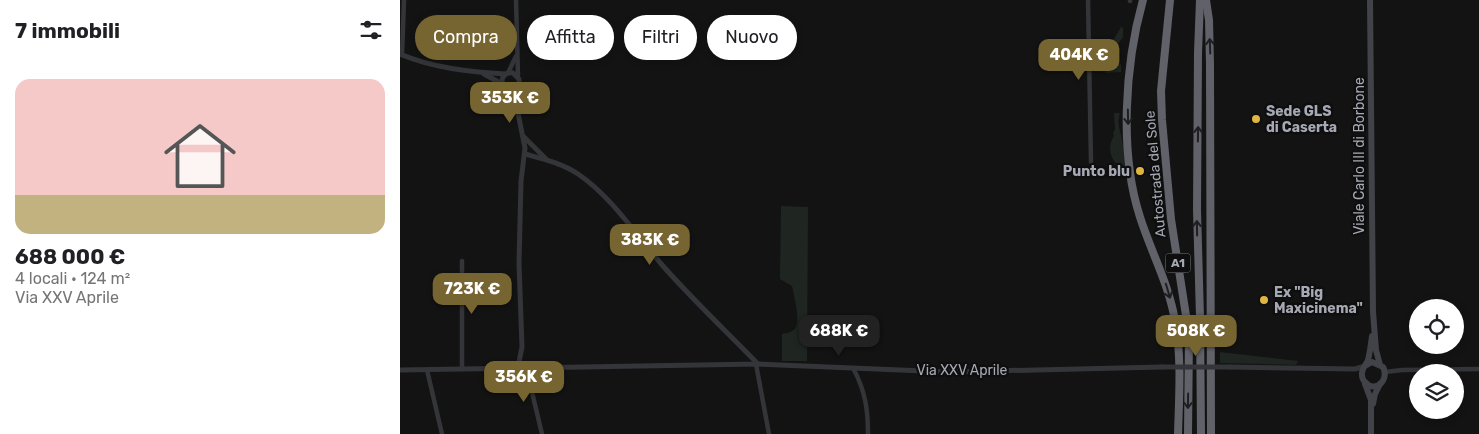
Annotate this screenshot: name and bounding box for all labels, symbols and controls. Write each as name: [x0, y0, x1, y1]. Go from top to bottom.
chip: Compra: [415, 15, 517, 60]
chip: Affitta: [527, 15, 614, 60]
chip: Filtri: [624, 15, 697, 60]
chip: Nuovo: [707, 15, 797, 60]
icon: filters: [357, 16, 385, 44]
text: 7 immobili: [15, 18, 120, 43]
pin: 404K €: [1038, 38, 1120, 81]
one-way arrow: [1205, 38, 1215, 54]
text: 404K €: [1049, 45, 1109, 64]
street label: Viale Carlo III di Borbone: [1351, 77, 1368, 235]
pin: 353K €: [469, 82, 551, 124]
text: 353K €: [481, 88, 539, 107]
place label: Sede GLS di Caserta: [1266, 103, 1337, 136]
one-way arrow: [1123, 108, 1133, 125]
street label: Autostrada del Sole: [1141, 110, 1170, 238]
icon: home: [155, 111, 245, 201]
marker: Sede GLS di Caserta: [1250, 113, 1262, 125]
one-way arrow: [1193, 126, 1202, 142]
place label: Punto blu: [1063, 163, 1130, 180]
marker: Punto blu: [1134, 165, 1146, 177]
one-way arrow: [1192, 220, 1202, 236]
pin: 383K €: [609, 224, 691, 266]
text: 383K €: [621, 230, 679, 249]
text: 688 000 €: [15, 244, 125, 269]
road number: A1: [1166, 254, 1190, 272]
text: 4 locali · 124 m²: [15, 269, 130, 288]
pin: 723K €: [431, 272, 513, 315]
text: 723K €: [444, 279, 500, 298]
one-way arrow: [1163, 282, 1173, 298]
place label: Ex "Big Maxicinema": [1274, 284, 1363, 317]
text: Via XXV Aprile: [15, 288, 119, 307]
marker: Ex "Big Maxicinema": [1258, 294, 1270, 306]
map controls: [1409, 299, 1464, 419]
button: locate: [1409, 299, 1464, 354]
pin: 688K €: [798, 314, 880, 357]
pin: 508K €: [1155, 314, 1237, 357]
text: 688K €: [810, 321, 868, 340]
text: 508K €: [1167, 321, 1225, 340]
pin: 356K €: [483, 360, 565, 403]
street label: Via XXV Aprile: [917, 362, 1008, 379]
button: layers: [1409, 364, 1464, 419]
text: 356K €: [495, 367, 553, 386]
one-way arrow: [1183, 392, 1193, 408]

